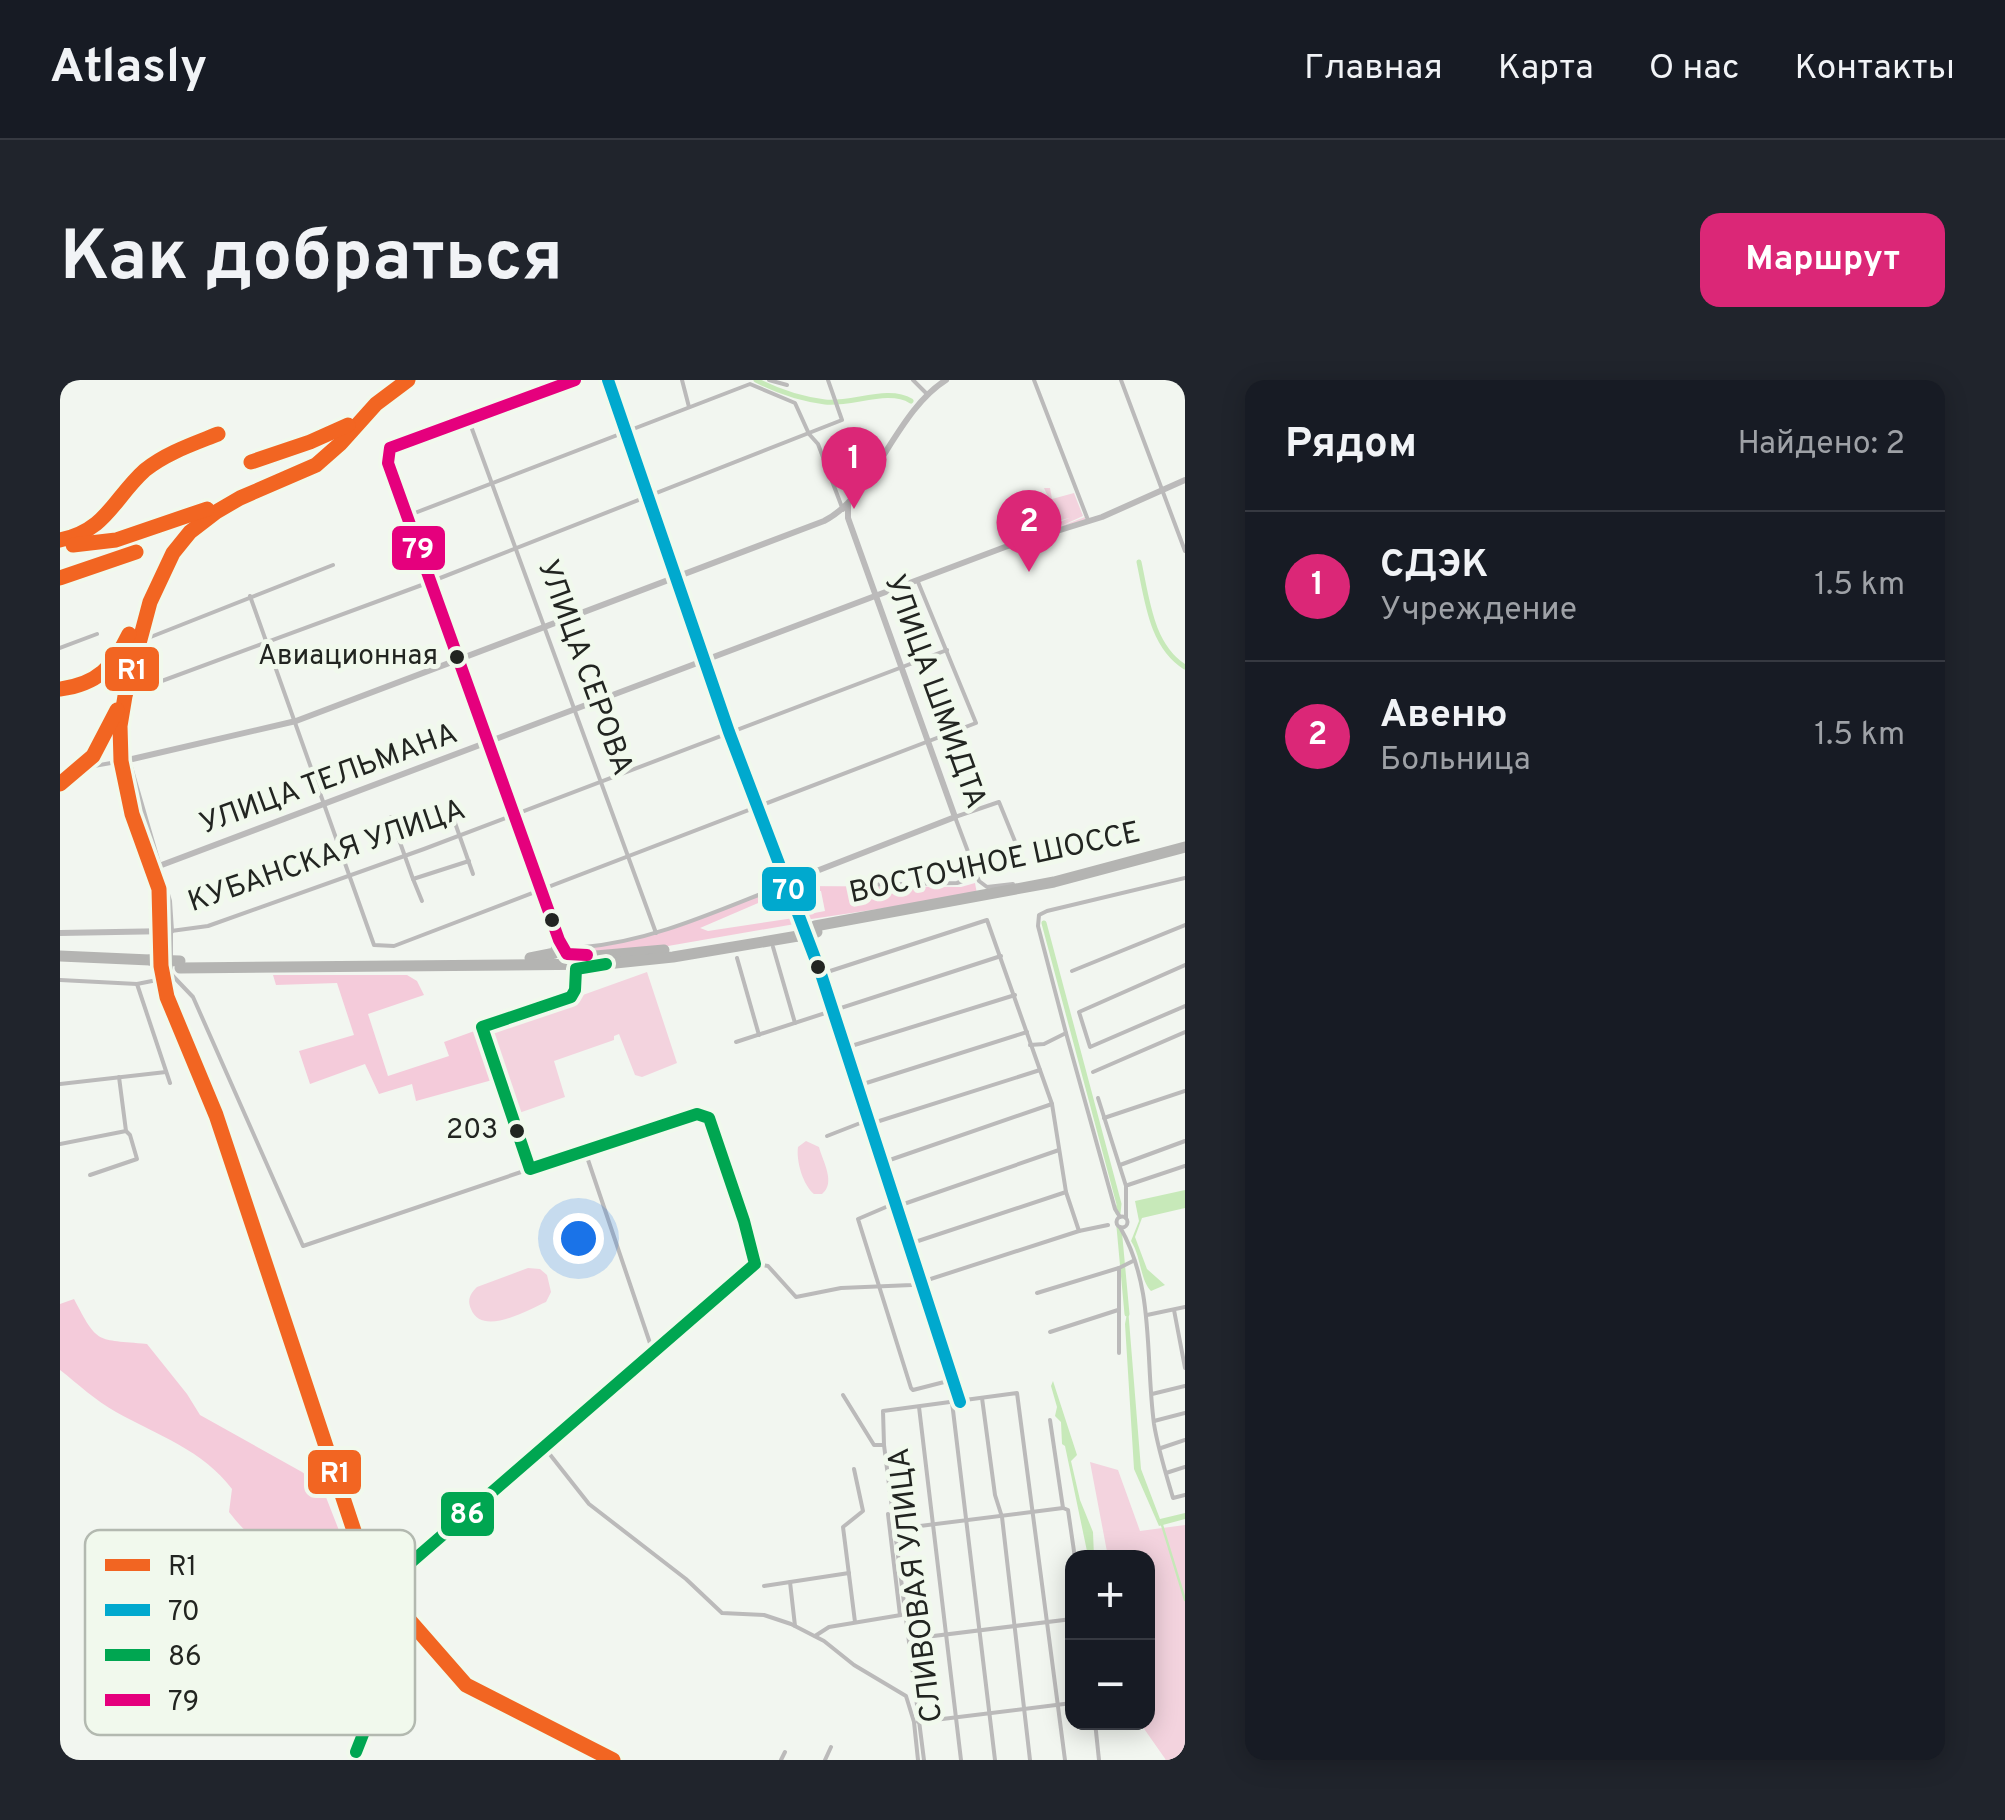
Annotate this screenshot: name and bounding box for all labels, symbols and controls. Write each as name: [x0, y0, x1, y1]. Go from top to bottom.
text: Atlasly: [50, 39, 207, 99]
text: Главная: [1304, 47, 1443, 91]
text: Карта: [1498, 47, 1594, 91]
text: О нас: [1649, 47, 1740, 91]
text: Контакты: [1795, 47, 1955, 91]
button: Маршрут: [1700, 213, 1945, 307]
text: Как добраться: [60, 216, 563, 305]
text: Рядом: [1285, 419, 1417, 472]
text: Найдено: 2: [1738, 425, 1905, 465]
pin: 1: [822, 426, 886, 509]
pin: 2: [996, 490, 1062, 572]
line badge: 79: [390, 524, 447, 572]
text: 79: [402, 533, 434, 569]
text: СДЭК: [1380, 542, 1488, 591]
street label: УЛИЦА СЕРОВА: [528, 555, 640, 781]
text: 1: [1311, 566, 1324, 606]
text: 1.5 km: [1814, 566, 1905, 606]
street label: УЛИЦА ШМИДТА: [875, 570, 993, 814]
text: Учреждение: [1380, 591, 1577, 631]
place label: Авиационная: [258, 639, 438, 675]
line badge: R1: [103, 645, 161, 693]
marker: Авиационная: [447, 647, 467, 667]
text: R1: [117, 654, 147, 690]
text: Авеню: [1380, 692, 1508, 741]
street label: УЛИЦА ТЕЛЬМАНА: [195, 716, 463, 844]
text: 2: [1308, 716, 1327, 756]
text: 1.5 km: [1814, 716, 1905, 756]
text: Больница: [1380, 741, 1531, 781]
street label: КУБАНСКАЯ УЛИЦА: [183, 792, 471, 922]
street label: ВОСТОЧНОЕ ШОССЕ: [846, 815, 1144, 913]
line badge: 70: [760, 865, 818, 913]
text: 70: [772, 874, 806, 910]
unlabelled marker: [542, 910, 562, 930]
unlabelled marker: [808, 957, 828, 977]
place label: 203: [446, 1113, 498, 1149]
marker: 203: [507, 1121, 527, 1141]
your location: [553, 1213, 604, 1264]
street label: СЛИВОВАЯ УЛИЦА: [882, 1446, 952, 1724]
line badge: R1: [306, 1448, 363, 1496]
text: R1: [320, 1457, 350, 1493]
line badge: 86: [439, 1490, 496, 1538]
text: 86: [450, 1498, 484, 1534]
legend: [85, 1530, 415, 1735]
text: R1: [168, 1550, 197, 1586]
map controls: [1065, 1550, 1155, 1730]
button: +: [1065, 1550, 1155, 1640]
text: 70: [168, 1595, 200, 1631]
text: 86: [168, 1640, 202, 1676]
button: −: [1065, 1640, 1155, 1730]
text: 79: [168, 1685, 199, 1721]

